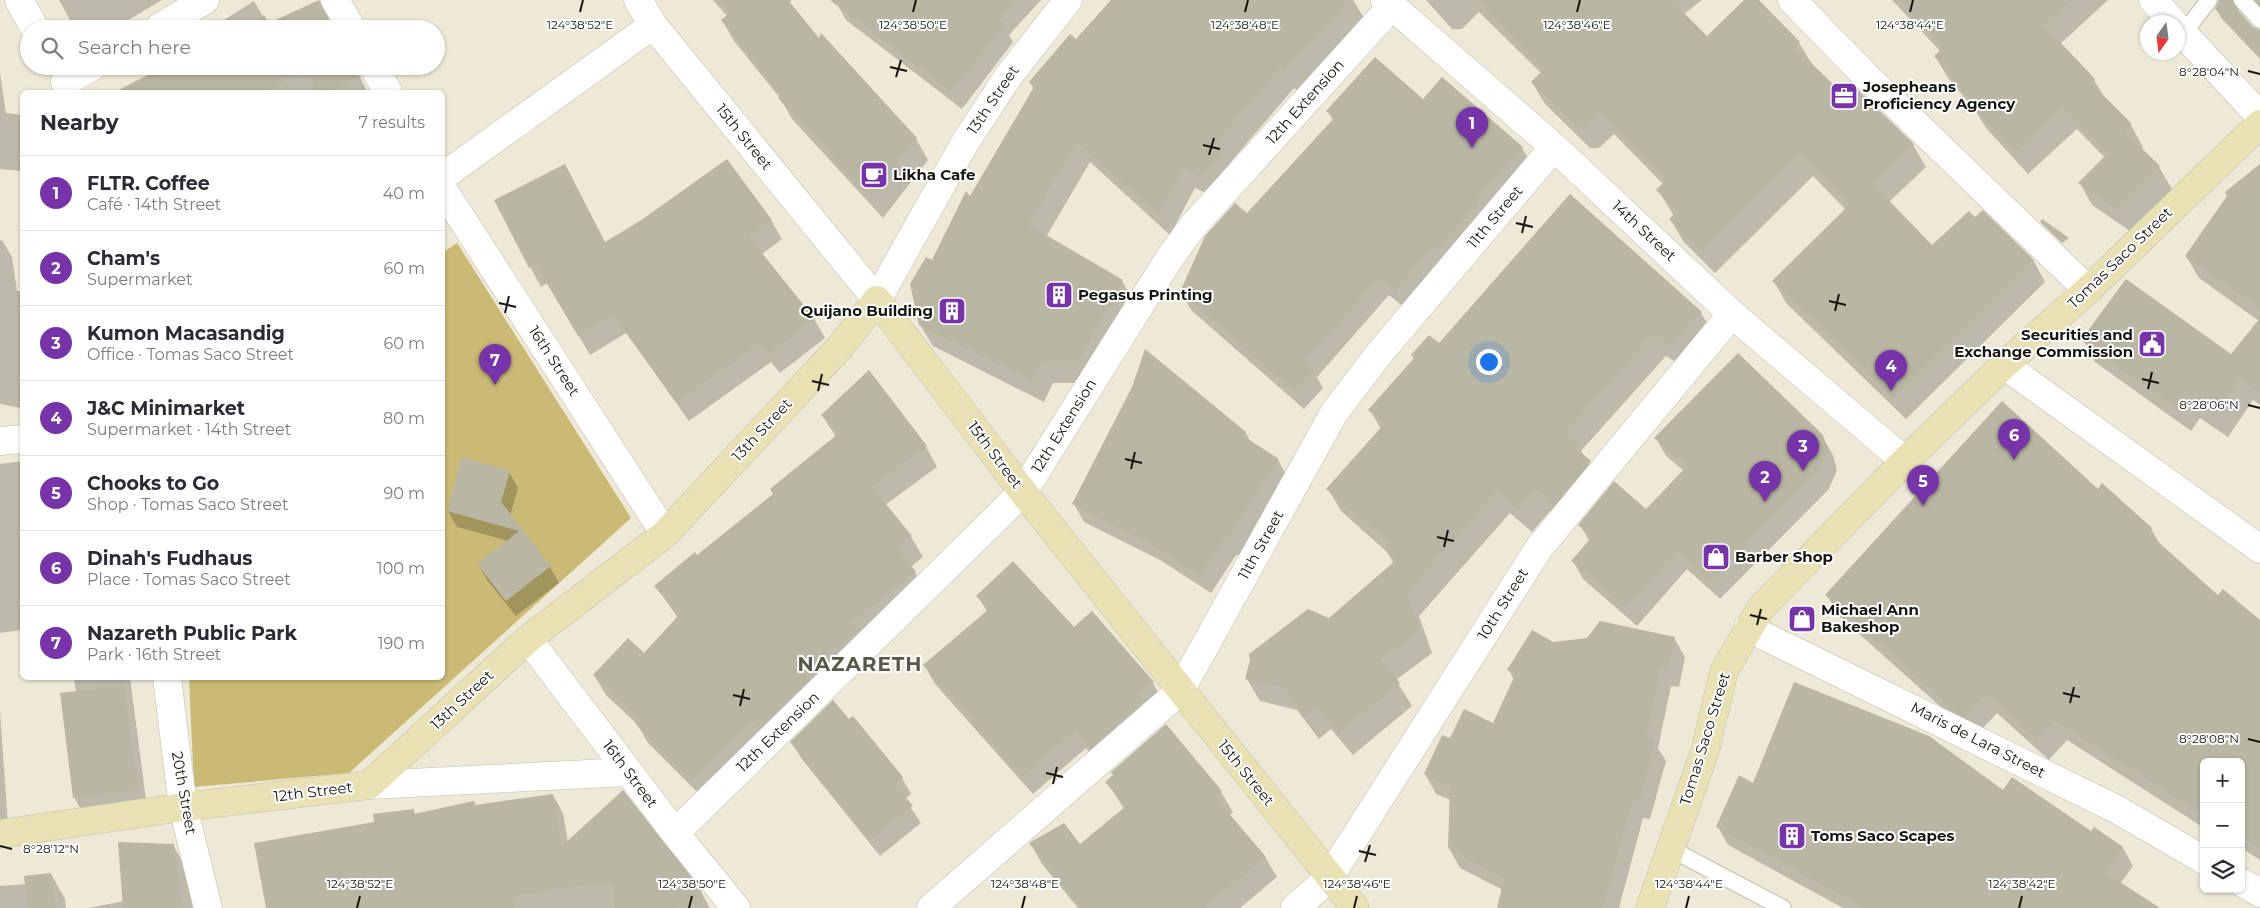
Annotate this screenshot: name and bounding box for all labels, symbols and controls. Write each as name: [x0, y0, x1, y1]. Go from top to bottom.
north arrow: [2140, 15, 2185, 60]
text: 124°38'52"E: [547, 17, 613, 32]
text: 124°38'50"E: [879, 17, 947, 32]
text: 124°38'48"E: [1211, 17, 1279, 32]
text: 124°38'46"E: [1543, 17, 1611, 32]
text: 124°38'44"E: [1876, 17, 1944, 32]
search box: [20, 20, 445, 75]
icon: search: [38, 34, 66, 62]
text: Search here: [78, 36, 191, 59]
street label: 12th Extension: [1261, 55, 1348, 148]
street label: 13th Street: [963, 61, 1023, 138]
text: 8°28'04"N: [2179, 64, 2239, 79]
place label: Josepheans Proficiency Agency: [1862, 77, 2016, 113]
office icon: Josepheans Proficiency Agency: [1829, 81, 1859, 111]
street label: 15th Street: [712, 100, 777, 174]
pin: 1: [1456, 107, 1488, 148]
text: Nearby: [40, 110, 119, 135]
text: 7 results: [358, 113, 425, 132]
cafe icon: Likha Cafe: [859, 160, 889, 190]
place label: Likha Cafe: [893, 165, 976, 184]
text: FLTR. Coffee: [87, 172, 210, 195]
street label: 11th Street: [1463, 181, 1526, 252]
text: 1: [53, 184, 59, 203]
text: 40 m: [383, 184, 425, 203]
text: Café · 14th Street: [87, 195, 221, 214]
street label: 14th Street: [1608, 196, 1680, 265]
street label: Tomas Saco Street: [2063, 203, 2176, 313]
text: Cham's: [87, 247, 160, 270]
text: 2: [51, 259, 61, 278]
text: 60 m: [383, 259, 425, 278]
text: Supermarket: [87, 270, 193, 289]
building icon: Pegasus Printing: [1044, 280, 1074, 310]
place label: Pegasus Printing: [1078, 285, 1213, 304]
building icon: Quijano Building: [937, 296, 967, 326]
place label: Quijano Building: [801, 301, 933, 320]
text: Kumon Macasandig: [87, 322, 285, 345]
street label: 16th Street: [525, 322, 584, 399]
place label: Securities and Exchange Commission: [1954, 325, 2133, 361]
public building icon: Securities and Exchange Commission: [2137, 329, 2167, 359]
text: 3: [51, 334, 61, 353]
text: 60 m: [383, 334, 425, 353]
pin: 7: [479, 344, 511, 385]
text: Office · Tomas Saco Street: [87, 345, 294, 364]
your location: [1476, 349, 1502, 375]
pin: 4: [1875, 350, 1907, 391]
street label: 12th Extension: [1027, 375, 1100, 476]
street label: 13th Street: [728, 394, 796, 465]
text: J&C Minimarket: [87, 397, 245, 420]
text: 8°28'06"N: [2179, 397, 2239, 412]
text: 4: [50, 409, 62, 428]
text: 80 m: [383, 409, 425, 428]
street label: 15th Street: [964, 417, 1027, 492]
pin: 6: [1998, 419, 2030, 460]
text: Supermarket · 14th Street: [87, 420, 291, 439]
pin: 3: [1787, 430, 1819, 471]
pin: 2: [1749, 461, 1781, 502]
pin: 5: [1907, 465, 1939, 506]
text: Chooks to Go: [87, 472, 219, 495]
text: 5: [51, 484, 61, 503]
text: 90 m: [383, 484, 425, 503]
text: Shop · Tomas Saco Street: [87, 495, 288, 514]
street label: 11th Street: [1234, 507, 1287, 583]
shop icon: Barber Shop: [1701, 542, 1731, 572]
text: Dinah's Fudhaus: [87, 547, 252, 570]
place label: Barber Shop: [1735, 547, 1833, 566]
text: 6: [51, 559, 61, 578]
text: 100 m: [377, 559, 425, 578]
street label: 10th Street: [1473, 564, 1532, 643]
text: Place · Tomas Saco Street: [87, 570, 291, 589]
place label: Michael Ann Bakeshop: [1821, 600, 1919, 636]
shop icon: Michael Ann Bakeshop: [1787, 604, 1817, 634]
text: Nazareth Public Park: [87, 622, 297, 645]
text: 7: [51, 634, 61, 653]
text: 190 m: [378, 634, 425, 653]
text: Park · 16th Street: [87, 645, 221, 664]
district label: NAZARETH: [798, 652, 922, 676]
street label: 13th Street: [426, 666, 497, 734]
street label: Tomas Saco Street: [1675, 670, 1734, 808]
street label: 12th Extension: [732, 687, 823, 776]
street label: Maris de Lara Street: [1908, 697, 2049, 782]
text: 8°28'08"N: [2179, 731, 2239, 746]
street label: 16th Street: [599, 736, 662, 811]
street label: 15th Street: [1214, 736, 1279, 810]
street label: 20th Street: [168, 750, 201, 836]
map controls: [2200, 758, 2245, 893]
button: +: [2200, 758, 2245, 803]
street label: 12th Street: [272, 777, 354, 806]
button: −: [2200, 803, 2245, 848]
building icon: Toms Saco Scapes: [1777, 821, 1807, 851]
place label: Toms Saco Scapes: [1811, 826, 1954, 845]
text: 8°28'12"N: [23, 841, 79, 856]
button: layers: [2200, 848, 2245, 893]
text: 124°38'52"E: [327, 876, 393, 891]
text: 124°38'50"E: [658, 876, 726, 891]
text: 124°38'48"E: [991, 876, 1059, 891]
text: 124°38'46"E: [1323, 876, 1391, 891]
text: 124°38'44"E: [1655, 876, 1723, 891]
text: 124°38'42"E: [1988, 876, 2056, 891]

